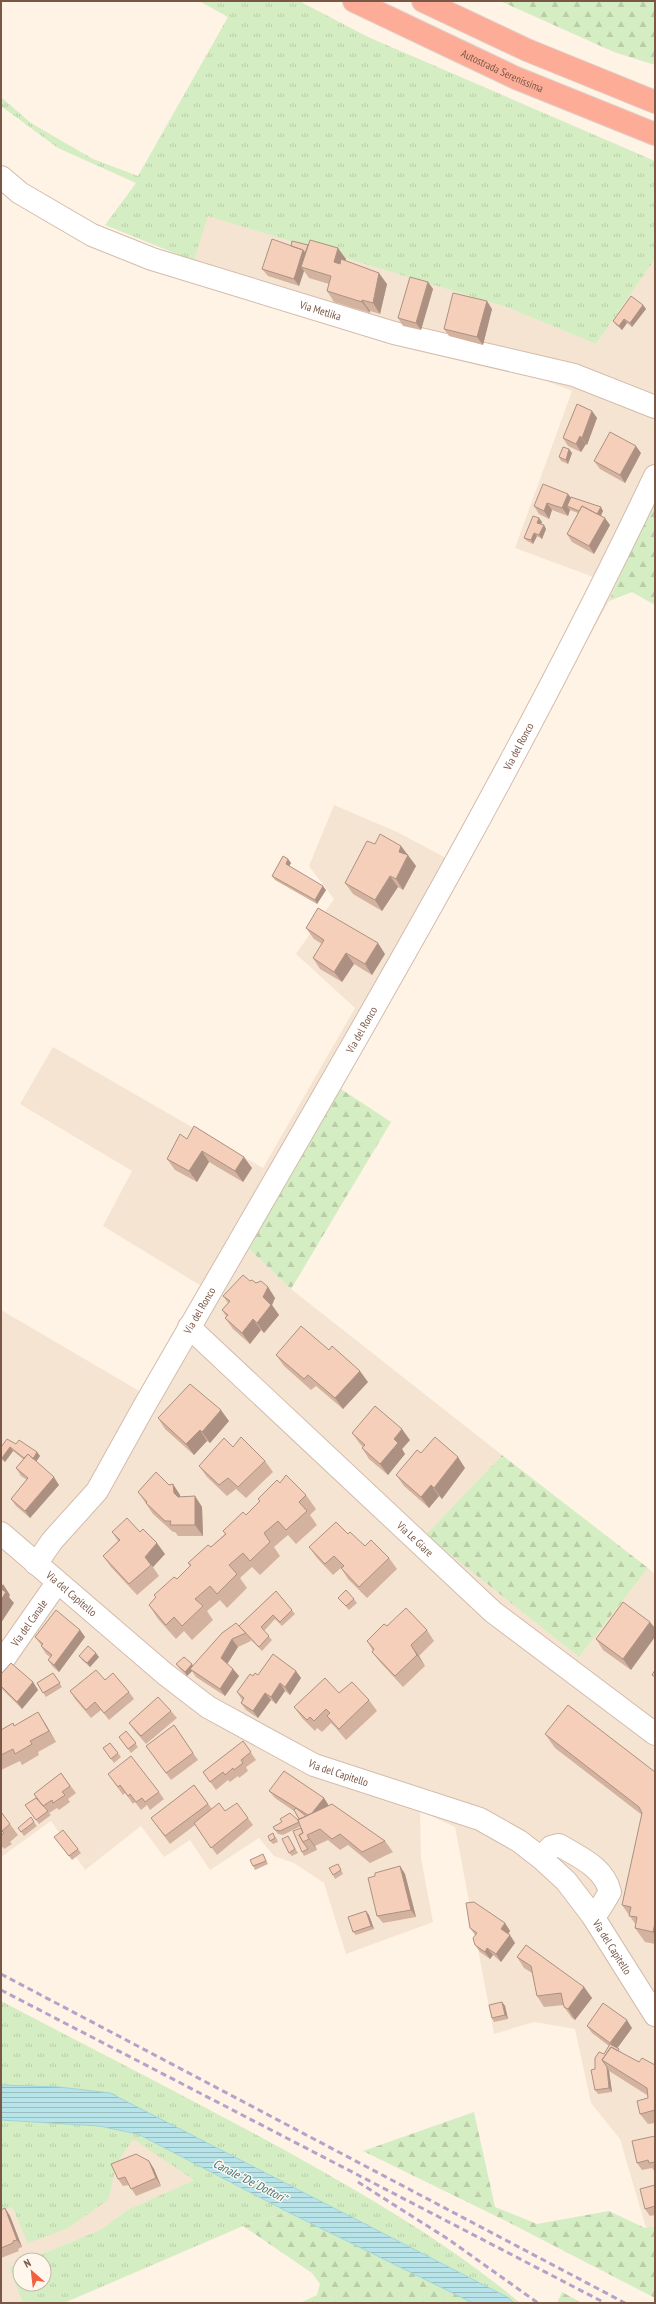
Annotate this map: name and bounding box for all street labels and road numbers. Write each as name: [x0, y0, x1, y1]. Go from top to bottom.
street label: Autostrada Serenissima: [459, 46, 546, 95]
street label: Via Metlika: [297, 297, 343, 323]
street label: Via del Ronco: [500, 720, 537, 773]
street label: Via del Ronco: [342, 1004, 380, 1056]
street label: Via del Ronco: [180, 1284, 219, 1337]
street label: Via Le Giare: [393, 1518, 437, 1560]
street label: Via del Capitello: [43, 1567, 100, 1619]
street label: Via del Canale: [7, 1596, 51, 1650]
street label: Via del Capitello: [305, 1756, 370, 1789]
street label: Via del Capitello: [589, 1916, 635, 1977]

